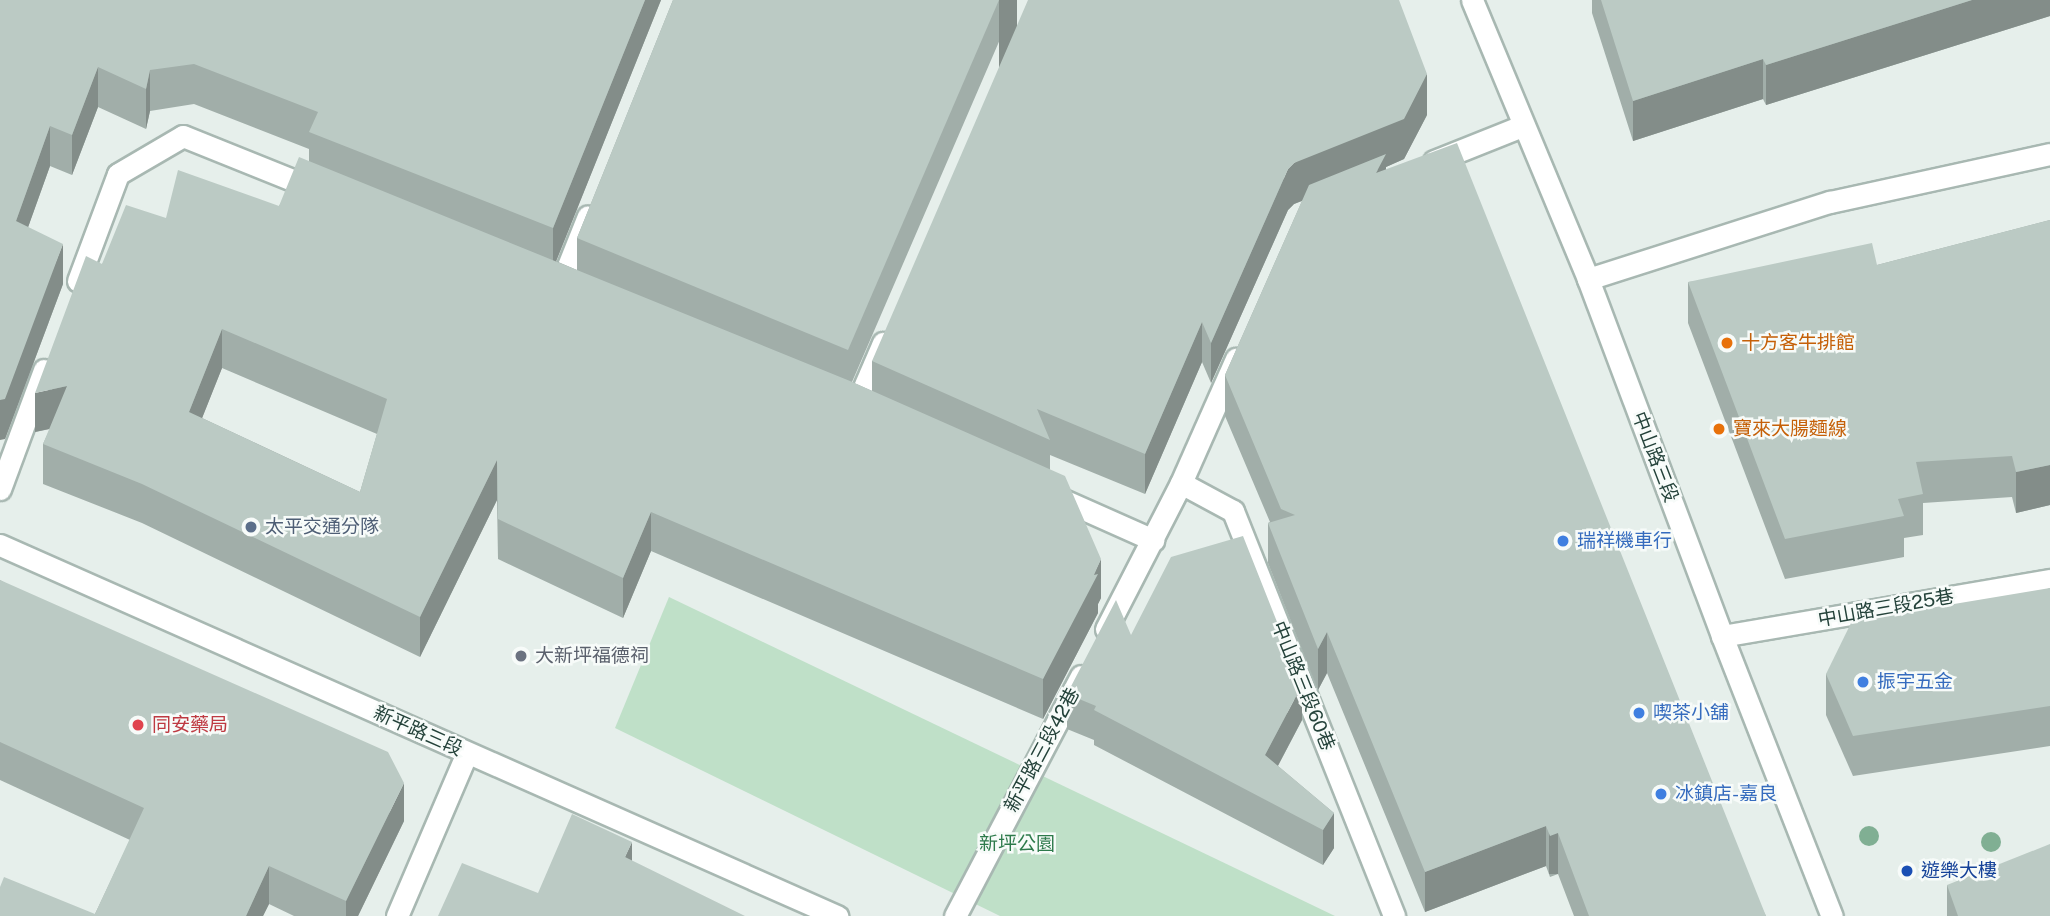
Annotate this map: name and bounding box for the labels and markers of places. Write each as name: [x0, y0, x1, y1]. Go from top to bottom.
place label: 十方客牛排館: [1741, 332, 1855, 354]
marker: 十方客牛排館: [1719, 335, 1735, 351]
place label: 寶來大腸麵線: [1733, 418, 1847, 440]
marker: 寶來大腸麵線: [1711, 421, 1727, 437]
place label: 太平交通分隊: [265, 516, 379, 538]
marker: 太平交通分隊: [243, 519, 259, 535]
place label: 瑞祥機車行: [1577, 530, 1672, 552]
marker: 瑞祥機車行: [1555, 533, 1571, 549]
place label: 大新坪福德祠: [535, 645, 649, 667]
marker: 大新坪福德祠: [513, 648, 529, 664]
place label: 振宇五金: [1877, 671, 1953, 693]
marker: 振宇五金: [1855, 674, 1871, 690]
place label: 喫茶小舖: [1653, 702, 1729, 724]
marker: 喫茶小舖: [1631, 705, 1647, 721]
place label: 同安藥局: [152, 714, 228, 736]
marker: 同安藥局: [130, 717, 146, 733]
place label: 冰鎮店-嘉良: [1675, 783, 1777, 805]
marker: 冰鎮店-嘉良: [1653, 786, 1669, 802]
place label: 遊樂大樓: [1921, 860, 1997, 882]
marker: 遊樂大樓: [1899, 863, 1915, 879]

